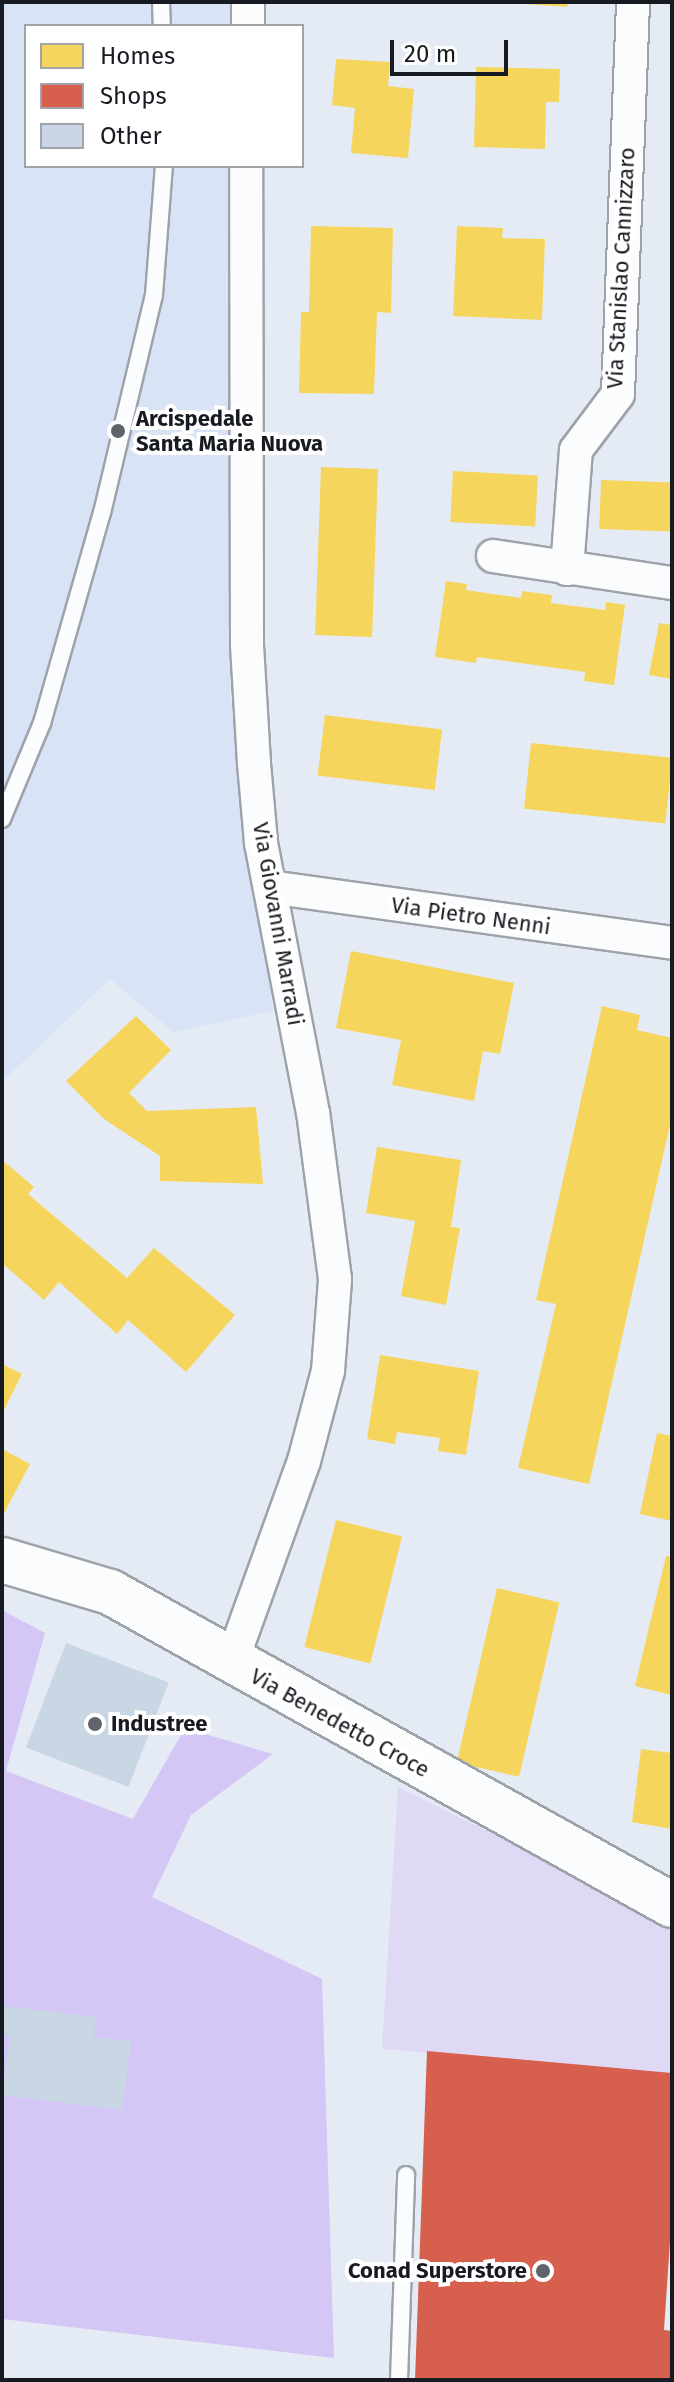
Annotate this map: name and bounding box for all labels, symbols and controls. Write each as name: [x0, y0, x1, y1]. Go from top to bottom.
legend: [24, 24, 304, 168]
scale bar: [394, 24, 512, 74]
text: 20 m: [404, 40, 456, 68]
text: Homes: [100, 42, 175, 70]
text: Shops: [100, 82, 167, 110]
text: Other: [100, 122, 162, 150]
street label: Via Stanislao Cannizzaro: [601, 147, 641, 389]
place label: Arcispedale Santa Maria Nuova: [136, 405, 323, 456]
marker: Arcispedale Santa Maria Nuova: [107, 420, 129, 442]
street label: Via Giovanni Marradi: [247, 820, 309, 1028]
street label: Via Pietro Nenni: [390, 892, 552, 940]
street label: Via Benedetto Croce: [246, 1663, 434, 1783]
place label: Industree: [111, 1711, 207, 1737]
marker: Industree: [86, 1715, 104, 1733]
place label: Conad Superstore: [348, 2258, 527, 2284]
marker: Conad Superstore: [534, 2262, 552, 2280]

